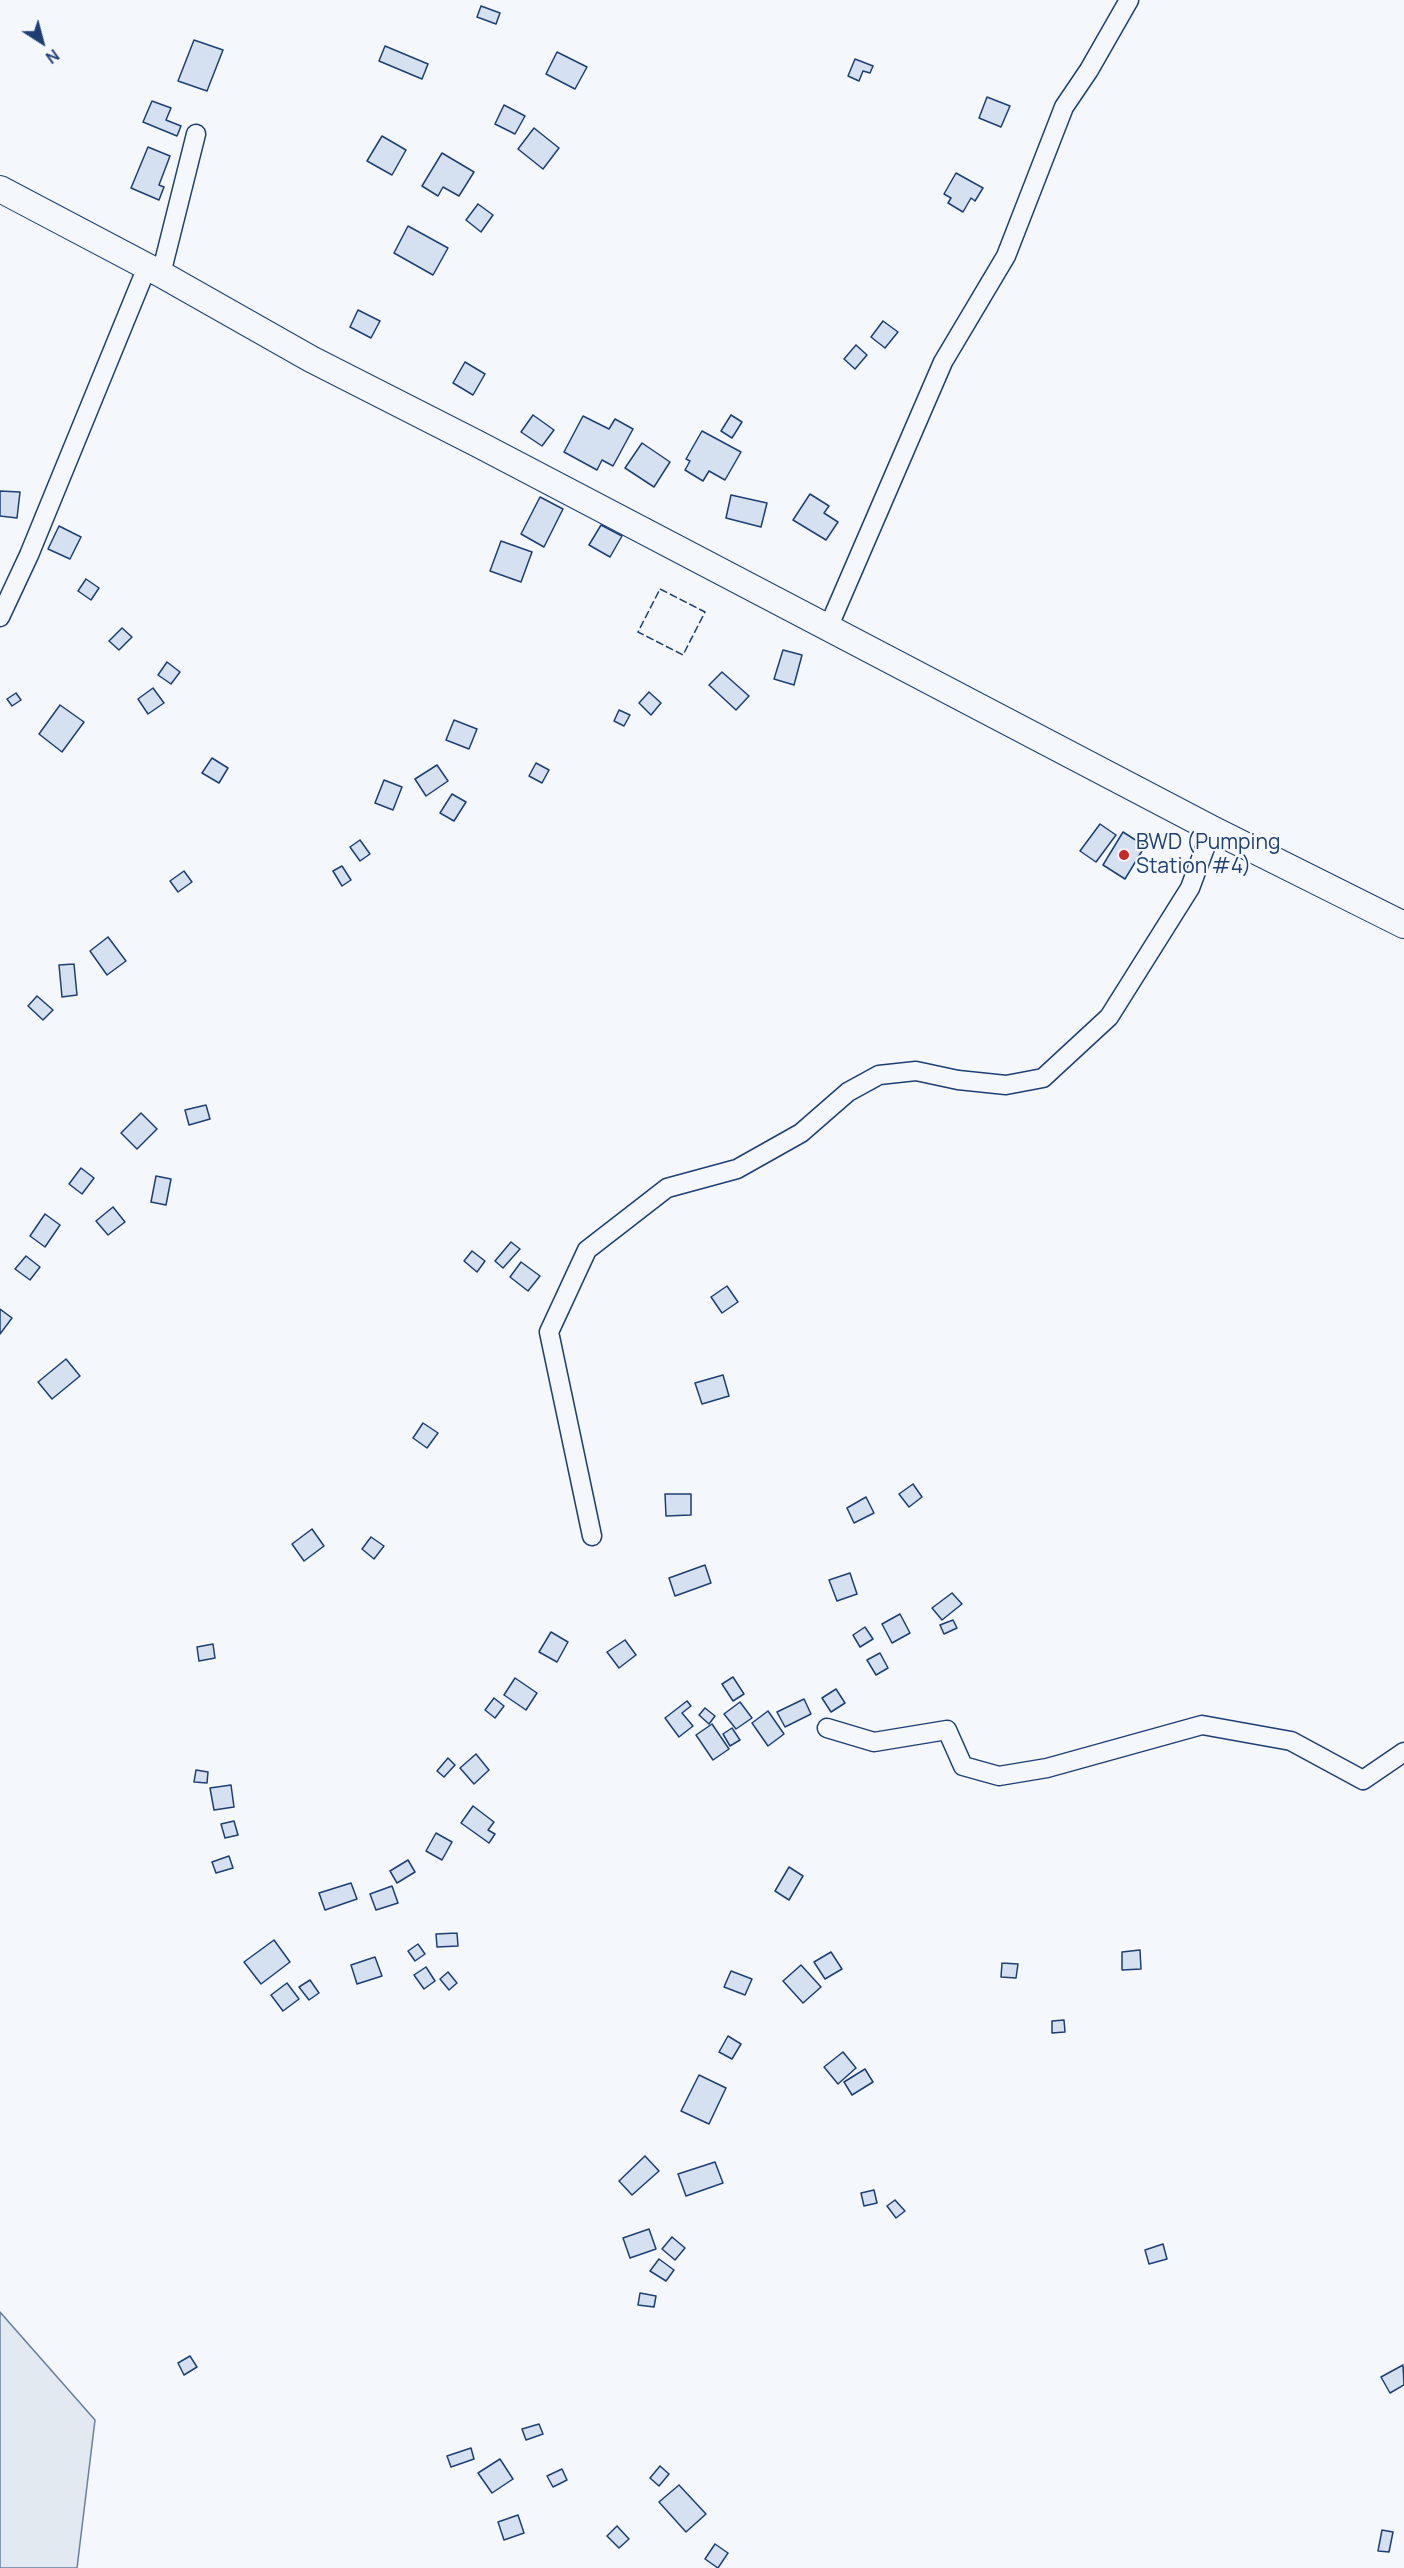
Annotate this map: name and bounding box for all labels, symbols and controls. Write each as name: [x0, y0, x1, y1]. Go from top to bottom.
north arrow: [12, 12, 72, 72]
text: N: [41, 44, 64, 69]
place label: BWD (Pumping Station #4): [1136, 830, 1280, 880]
marker: BWD (Pumping Station #4): [1117, 848, 1131, 862]

